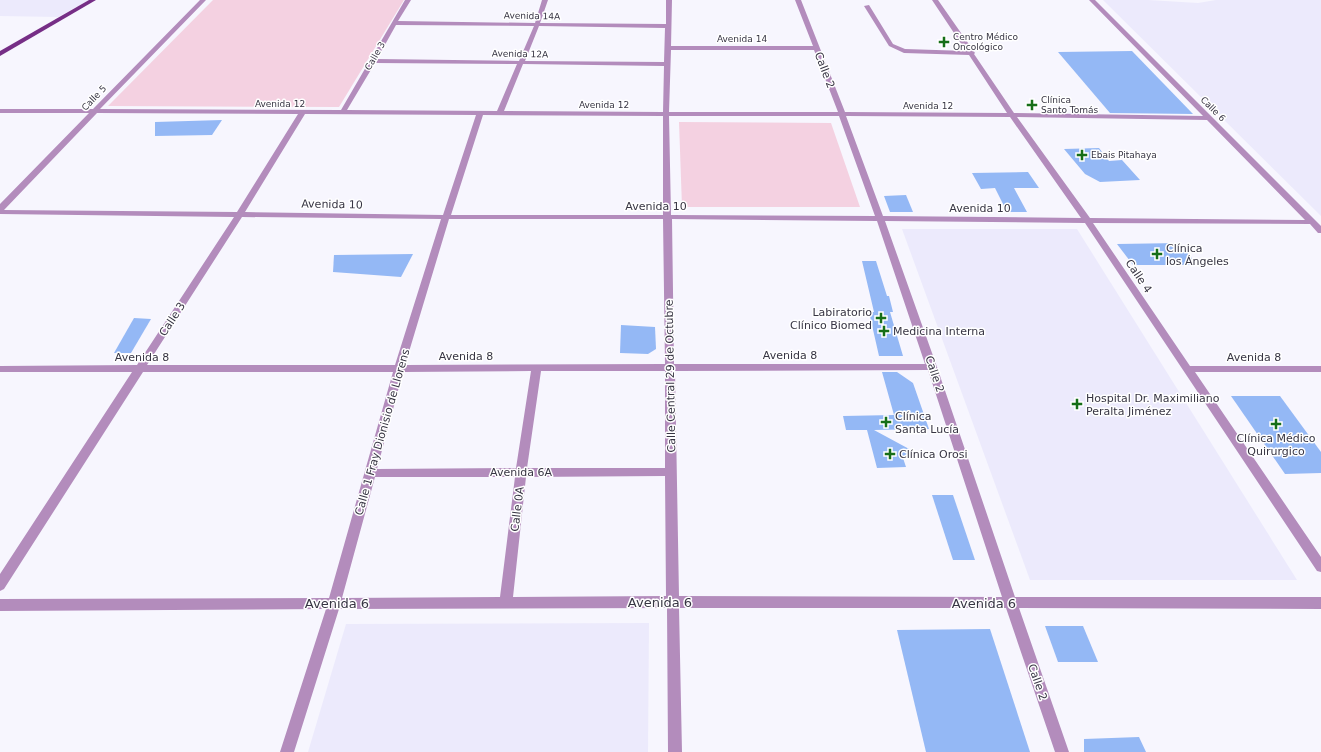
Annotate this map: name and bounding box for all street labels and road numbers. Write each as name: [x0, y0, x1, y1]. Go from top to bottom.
street label: Avenida 14A: [504, 11, 561, 22]
street label: Avenida 14: [717, 34, 767, 44]
street label: Calle 3: [363, 40, 387, 72]
street label: Avenida 12A: [492, 49, 549, 60]
street label: Calle 2: [812, 50, 837, 90]
street label: Calle 5: [80, 83, 108, 113]
street label: Calle 6: [1199, 95, 1228, 124]
street label: Avenida 12: [255, 99, 305, 109]
street label: Avenida 12: [579, 100, 629, 110]
street label: Avenida 12: [903, 101, 953, 111]
street label: Avenida 10: [301, 197, 363, 212]
street label: Avenida 10: [625, 200, 687, 213]
street label: Avenida 10: [949, 202, 1011, 215]
street label: Calle 4: [1123, 257, 1155, 296]
street label: Calle Central 29 de Octubre: [663, 299, 678, 453]
street label: Calle 3: [157, 300, 188, 339]
street label: Calle 1 Fray Dionisio de Llorens: [352, 347, 413, 517]
street label: Avenida 8: [763, 349, 817, 362]
street label: Avenida 8: [439, 350, 493, 363]
street label: Avenida 8: [115, 351, 169, 364]
street label: Avenida 8: [1227, 351, 1281, 364]
street label: Calle 2: [923, 354, 947, 394]
street label: Avenida 6A: [490, 466, 552, 479]
street label: Calle 0A: [508, 485, 527, 532]
street label: Avenida 6: [628, 595, 692, 610]
street label: Avenida 6: [305, 596, 369, 611]
street label: Avenida 6: [952, 596, 1016, 611]
street label: Calle 2: [1025, 662, 1050, 702]

